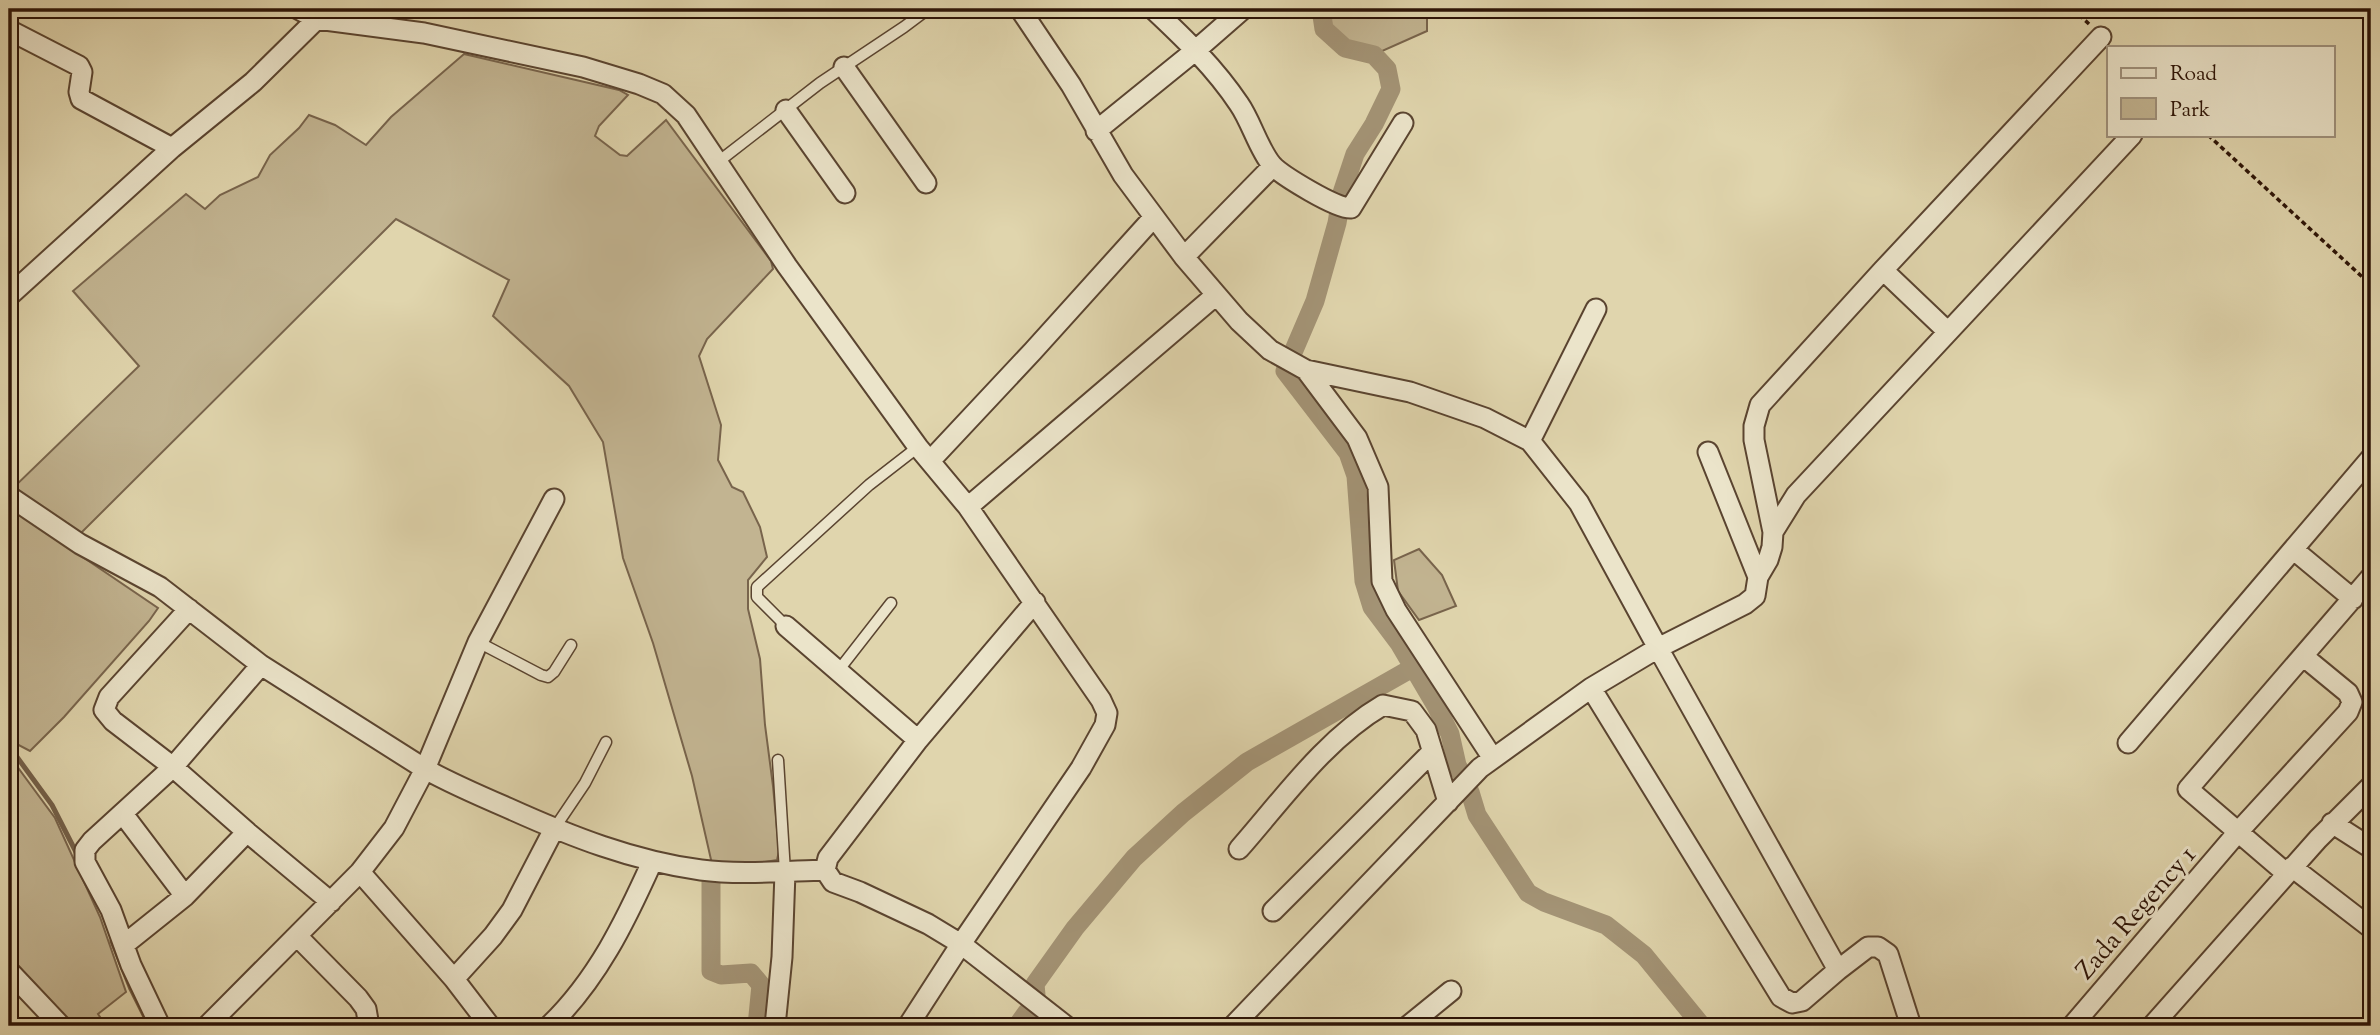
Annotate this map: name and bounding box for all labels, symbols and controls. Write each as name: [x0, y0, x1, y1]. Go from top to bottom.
legend: [2107, 46, 2334, 136]
text: Road: [2170, 60, 2217, 90]
text: Park: [2170, 96, 2211, 126]
street label: Zada Regency 1: [2068, 839, 2206, 989]

